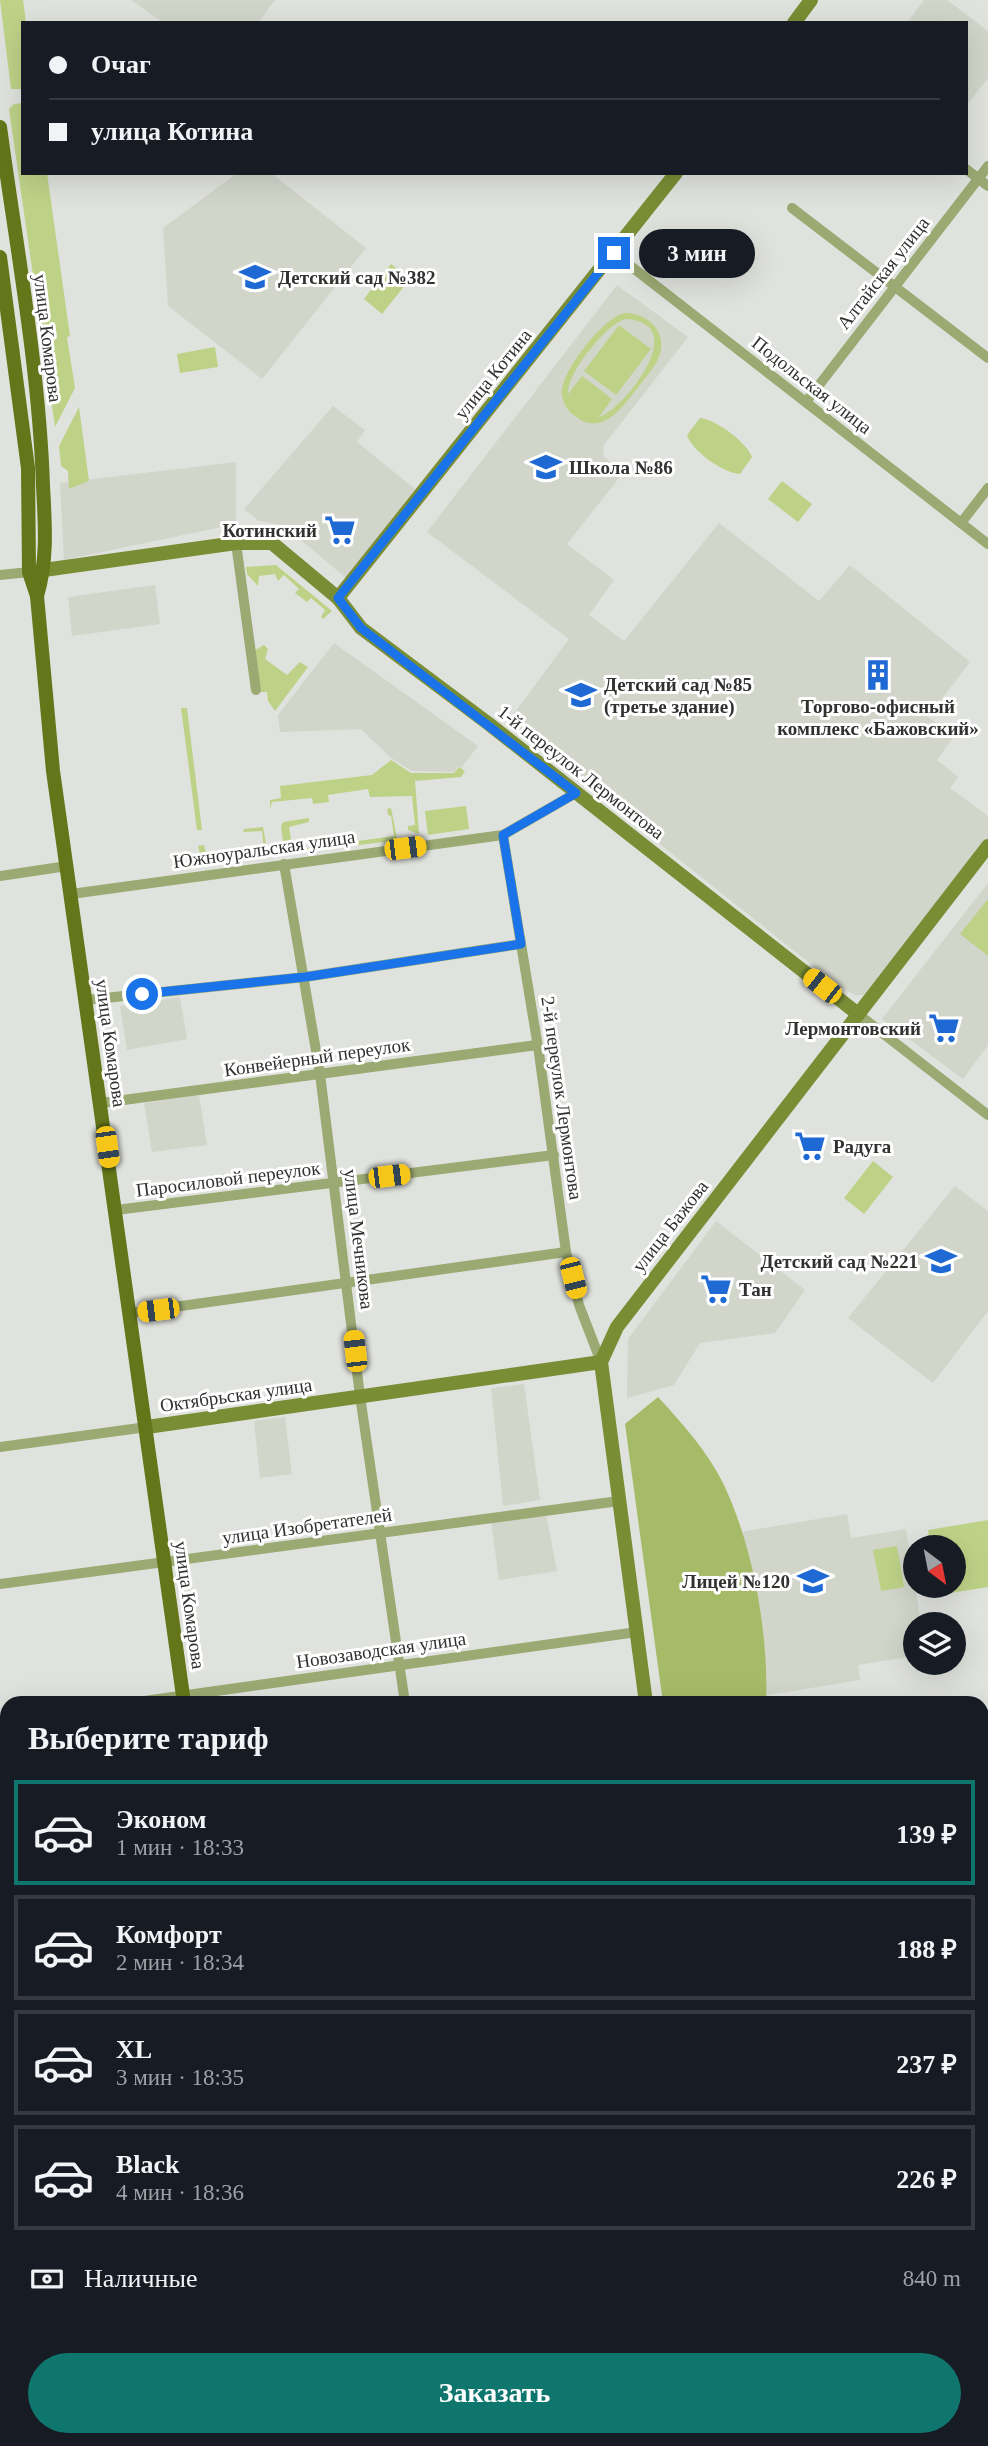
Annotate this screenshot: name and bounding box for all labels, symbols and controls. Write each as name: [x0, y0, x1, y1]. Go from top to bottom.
text: Очаг: [91, 50, 151, 79]
text: улица Котина: [91, 117, 253, 146]
street label: Алтайская улица: [833, 212, 934, 333]
callout: 3 мин: [638, 229, 754, 278]
route end: [598, 237, 630, 269]
text: 3 мин: [667, 241, 727, 266]
school or university icon: Детский сад №382: [238, 260, 272, 294]
place label: Детский сад №382: [278, 267, 435, 288]
street label: улица Комарова: [30, 273, 66, 404]
street label: улица Котина: [450, 324, 536, 423]
street label: Подольская улица: [748, 332, 876, 439]
school or university icon: Школа №86: [529, 450, 563, 484]
place label: Школа №86: [569, 457, 673, 478]
supermarket icon: Котинский: [323, 513, 357, 547]
place label: Котинский: [222, 520, 317, 541]
building icon: Торгово-офисный комплекс «Бажовский»: [861, 658, 895, 692]
place label: Детский сад №85 (третье здание): [604, 674, 752, 718]
school or university icon: Детский сад №85 (третье здание): [564, 678, 598, 712]
place label: Торгово-офисный комплекс «Бажовский»: [777, 696, 979, 739]
street label: 1-й переулок Лермонтова: [494, 701, 669, 844]
street label: Южноуральская улица: [172, 826, 357, 872]
car: [383, 835, 428, 861]
car: [799, 965, 846, 1007]
street label: улица Комарова: [92, 978, 130, 1109]
route start: [126, 978, 158, 1010]
street label: 2-й переулок Лермонтова: [537, 995, 587, 1202]
supermarket icon: Лермонтовский: [927, 1011, 961, 1045]
place label: Лермонтовский: [785, 1018, 921, 1039]
street label: Конвейерный переулок: [223, 1033, 412, 1080]
car: [94, 1125, 121, 1169]
supermarket icon: Радуга: [793, 1129, 827, 1163]
place label: Радуга: [833, 1136, 892, 1157]
street label: Паросиловой переулок: [135, 1157, 322, 1201]
car: [367, 1163, 412, 1189]
street label: улица Мечникова: [340, 1168, 378, 1311]
street label: улица Бажова: [628, 1176, 713, 1276]
school or university icon: Детский сад №221: [924, 1244, 958, 1278]
place label: Детский сад №221: [761, 1251, 918, 1272]
car: [558, 1255, 589, 1301]
supermarket icon: Тан: [699, 1272, 733, 1306]
place label: Тан: [739, 1279, 772, 1300]
car: [136, 1297, 181, 1323]
car: [343, 1329, 368, 1373]
street label: Октябрьская улица: [159, 1374, 314, 1416]
street label: улица Изобретателей: [221, 1504, 393, 1548]
north arrow: [903, 1535, 966, 1598]
map controls: [903, 1535, 966, 1675]
street label: улица Комарова: [171, 1540, 209, 1671]
school or university icon: Лицей №120: [796, 1564, 830, 1598]
place label: Лицей №120: [682, 1571, 790, 1592]
button: layers: [903, 1612, 966, 1675]
street label: Новозаводская улица: [295, 1628, 468, 1672]
text: Выберите тариф: [28, 1720, 269, 1756]
icon: car: [32, 1801, 95, 1864]
text: Эконом: [116, 1805, 206, 1834]
text: 139 ₽: [896, 1820, 957, 1849]
text: 1 мин · 18:33: [116, 1835, 244, 1860]
icon: car: [32, 1916, 95, 1979]
text: Комфорт: [116, 1920, 222, 1949]
text: 188 ₽: [896, 1935, 957, 1964]
text: 2 мин · 18:34: [116, 1950, 244, 1975]
icon: car: [32, 2031, 95, 2094]
text: XL: [116, 2035, 152, 2064]
text: 237 ₽: [896, 2050, 957, 2079]
text: 3 мин · 18:35: [116, 2065, 244, 2090]
icon: car: [32, 2146, 95, 2209]
text: Black: [116, 2150, 180, 2179]
text: 226 ₽: [896, 2165, 957, 2194]
text: 4 мин · 18:36: [116, 2180, 244, 2205]
icon: cash: [28, 2260, 66, 2298]
text: Наличные: [84, 2264, 197, 2293]
text: 840 m: [903, 2266, 961, 2291]
button: Заказать: [28, 2353, 961, 2433]

